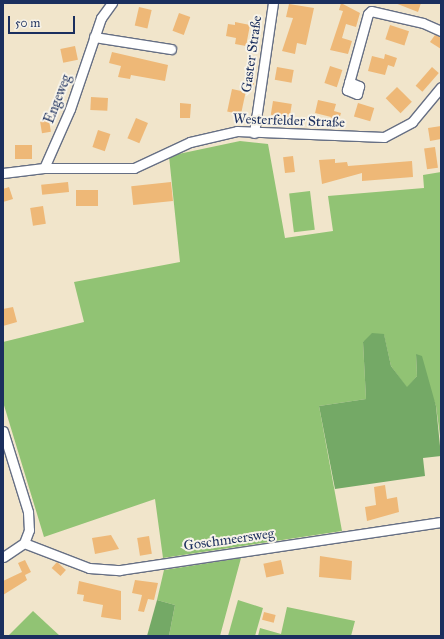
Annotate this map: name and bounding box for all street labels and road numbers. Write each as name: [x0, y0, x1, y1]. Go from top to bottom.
street label: Gaster Straße: [238, 14, 266, 94]
street label: Engeweg: [41, 72, 75, 126]
street label: Westerfelder Straße: [233, 111, 345, 131]
street label: Goschmeersweg: [183, 525, 275, 555]

